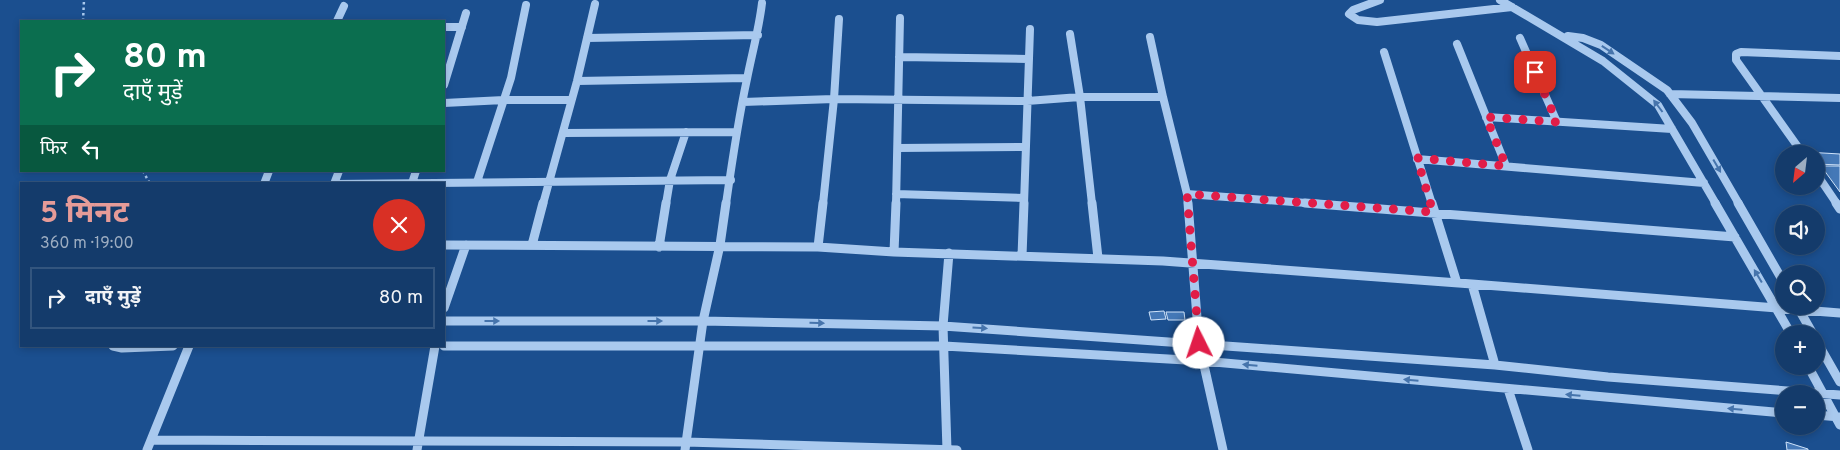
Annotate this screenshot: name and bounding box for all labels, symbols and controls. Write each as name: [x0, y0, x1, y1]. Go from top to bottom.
text: 80 m: [123, 36, 207, 80]
icon: right: [40, 40, 105, 105]
one-way arrow: [1601, 45, 1615, 55]
pin: [1514, 51, 1556, 93]
icon: arrive: [1521, 58, 1549, 86]
text: दाएँ मुड़ें: [123, 80, 183, 107]
one-way arrow: [1652, 100, 1663, 113]
icon: left: [77, 135, 105, 163]
text: फिर: [40, 137, 67, 161]
north arrow: [1775, 145, 1825, 195]
map controls: [1775, 145, 1825, 435]
one-way arrow: [1712, 160, 1721, 173]
text: 5 मिनट: [40, 196, 129, 233]
button: close: [373, 199, 425, 251]
button: sound: [1775, 205, 1825, 255]
text: 360 m · 19:00: [40, 234, 134, 254]
button: search: [1775, 265, 1825, 315]
one-way arrow: [1754, 270, 1763, 283]
icon: right: [42, 284, 70, 312]
text: दाएँ मुड़ें: [85, 286, 141, 310]
text: 80 m: [379, 286, 423, 310]
position arrow: [1172, 316, 1224, 368]
one-way arrow: [485, 317, 501, 325]
one-way arrow: [647, 317, 663, 325]
one-way arrow: [810, 319, 826, 327]
one-way arrow: [972, 325, 988, 333]
button: +: [1775, 325, 1825, 375]
one-way arrow: [1241, 361, 1257, 369]
one-way arrow: [1403, 376, 1419, 384]
button: −: [1775, 385, 1825, 435]
one-way arrow: [1565, 391, 1581, 399]
one-way arrow: [1727, 404, 1743, 412]

